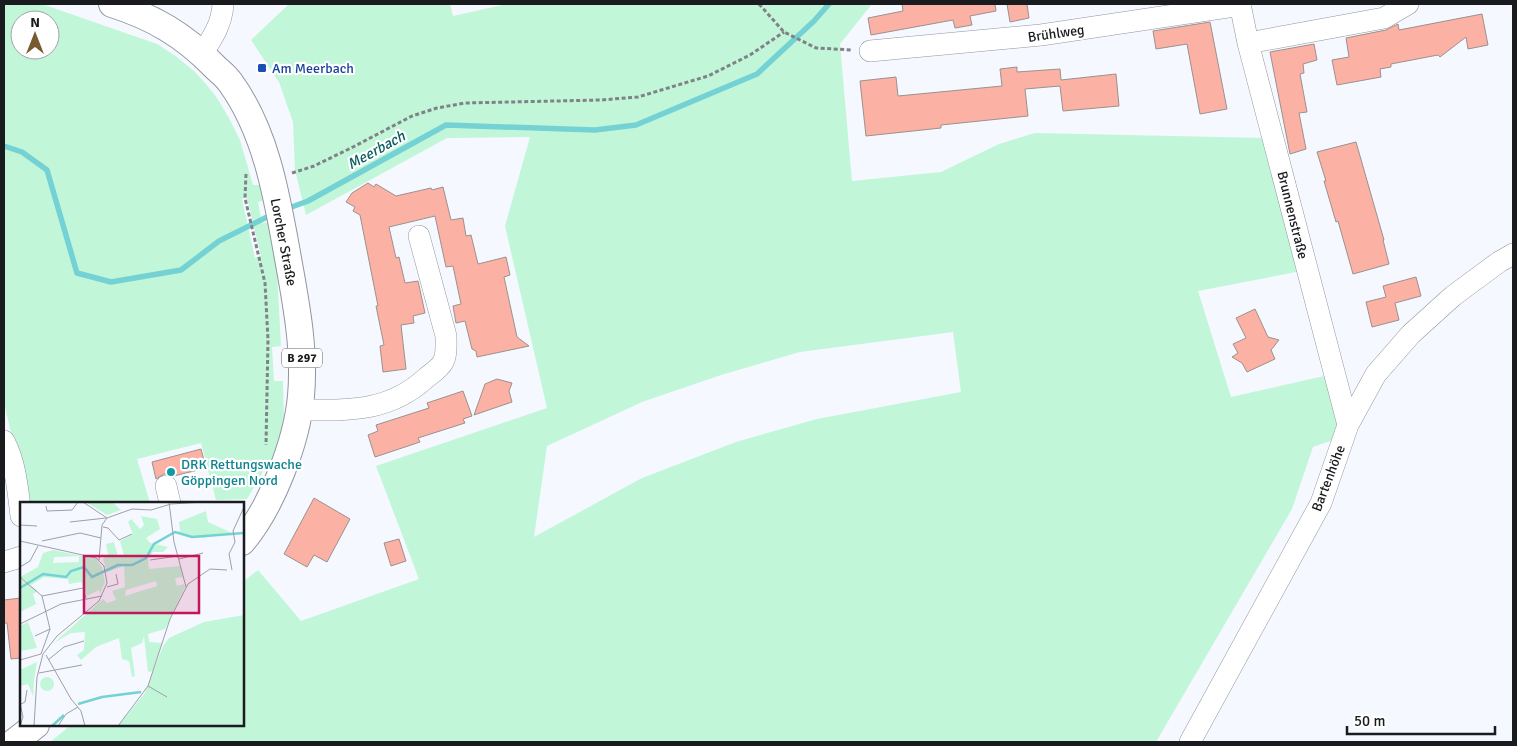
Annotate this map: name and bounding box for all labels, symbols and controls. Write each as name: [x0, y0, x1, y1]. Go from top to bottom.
north arrow: [10, 10, 60, 60]
text: N: [30, 14, 40, 31]
street label: Brühlweg: [1027, 21, 1085, 46]
place label: Am Meerbach: [272, 60, 354, 77]
marker: Am Meerbach: [256, 62, 268, 74]
water label: Meerbach: [344, 126, 409, 173]
street label: Brunnenstraße: [1273, 169, 1312, 261]
street label: Lorcher Straße: [267, 197, 300, 287]
road number: B 297: [282, 348, 322, 368]
street label: Bartenhöhe: [1308, 442, 1349, 514]
place label: DRK Rettungswache Göppingen Nord: [181, 456, 302, 489]
marker: DRK Rettungswache Göppingen Nord: [165, 466, 177, 478]
inset map: [20, 502, 244, 726]
scale bar: [1347, 704, 1494, 736]
text: 50 m: [1354, 712, 1385, 730]

